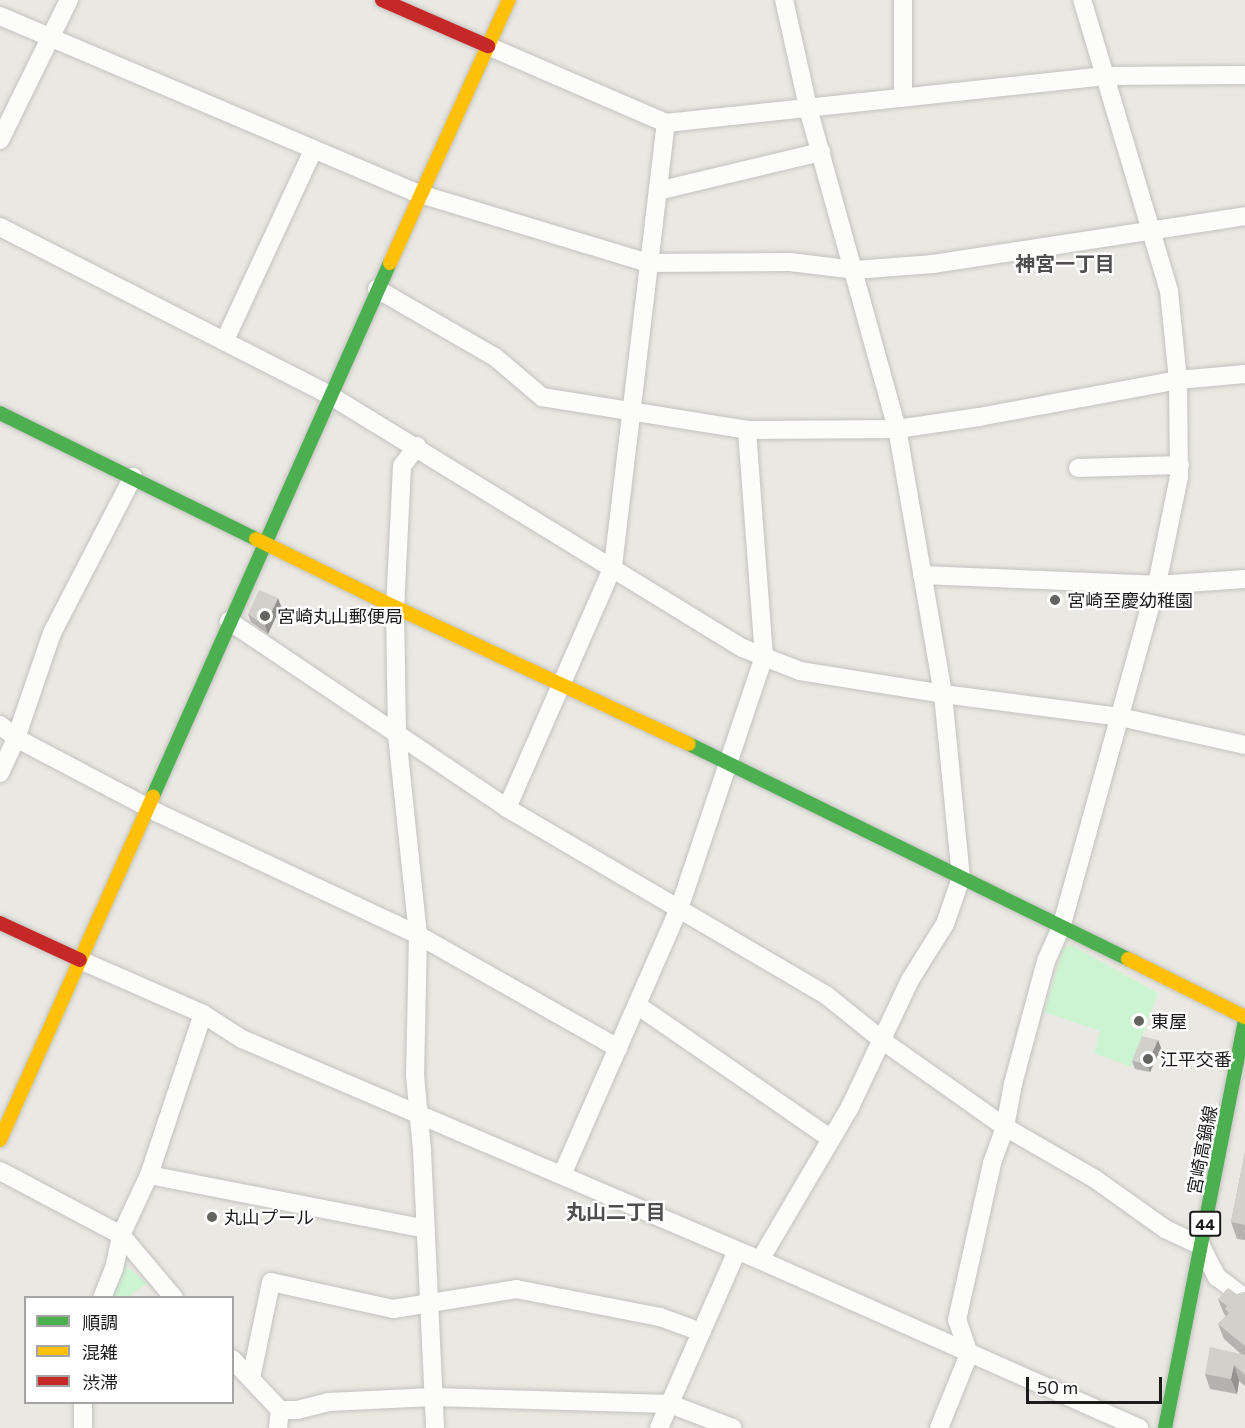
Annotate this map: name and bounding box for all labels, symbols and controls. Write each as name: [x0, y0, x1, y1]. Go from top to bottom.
district label: 神宮一丁目: [1015, 251, 1115, 275]
place label: 宮崎至慶幼稚園: [1067, 589, 1193, 611]
marker: 宮崎至慶幼稚園: [1048, 593, 1062, 607]
place label: 宮崎丸山郵便局: [277, 605, 403, 627]
marker: 宮崎丸山郵便局: [258, 609, 272, 623]
place label: 東屋: [1151, 1010, 1187, 1032]
marker: 東屋: [1132, 1014, 1146, 1028]
place label: 江平交番: [1160, 1048, 1232, 1070]
marker: 江平交番: [1141, 1052, 1155, 1066]
street label: 宮崎高鍋線: [1183, 1104, 1221, 1196]
district label: 丸山二丁目: [566, 1199, 666, 1223]
place label: 丸山プール: [224, 1206, 314, 1228]
marker: 丸山プール: [205, 1210, 219, 1224]
road number: 44: [1188, 1211, 1222, 1237]
legend: [24, 1296, 234, 1404]
text: 順調: [82, 1311, 118, 1333]
text: 混雑: [82, 1341, 118, 1363]
scale bar: [1029, 1365, 1166, 1403]
text: 渋滞: [82, 1371, 118, 1393]
text: 50 m: [1037, 1376, 1078, 1398]

